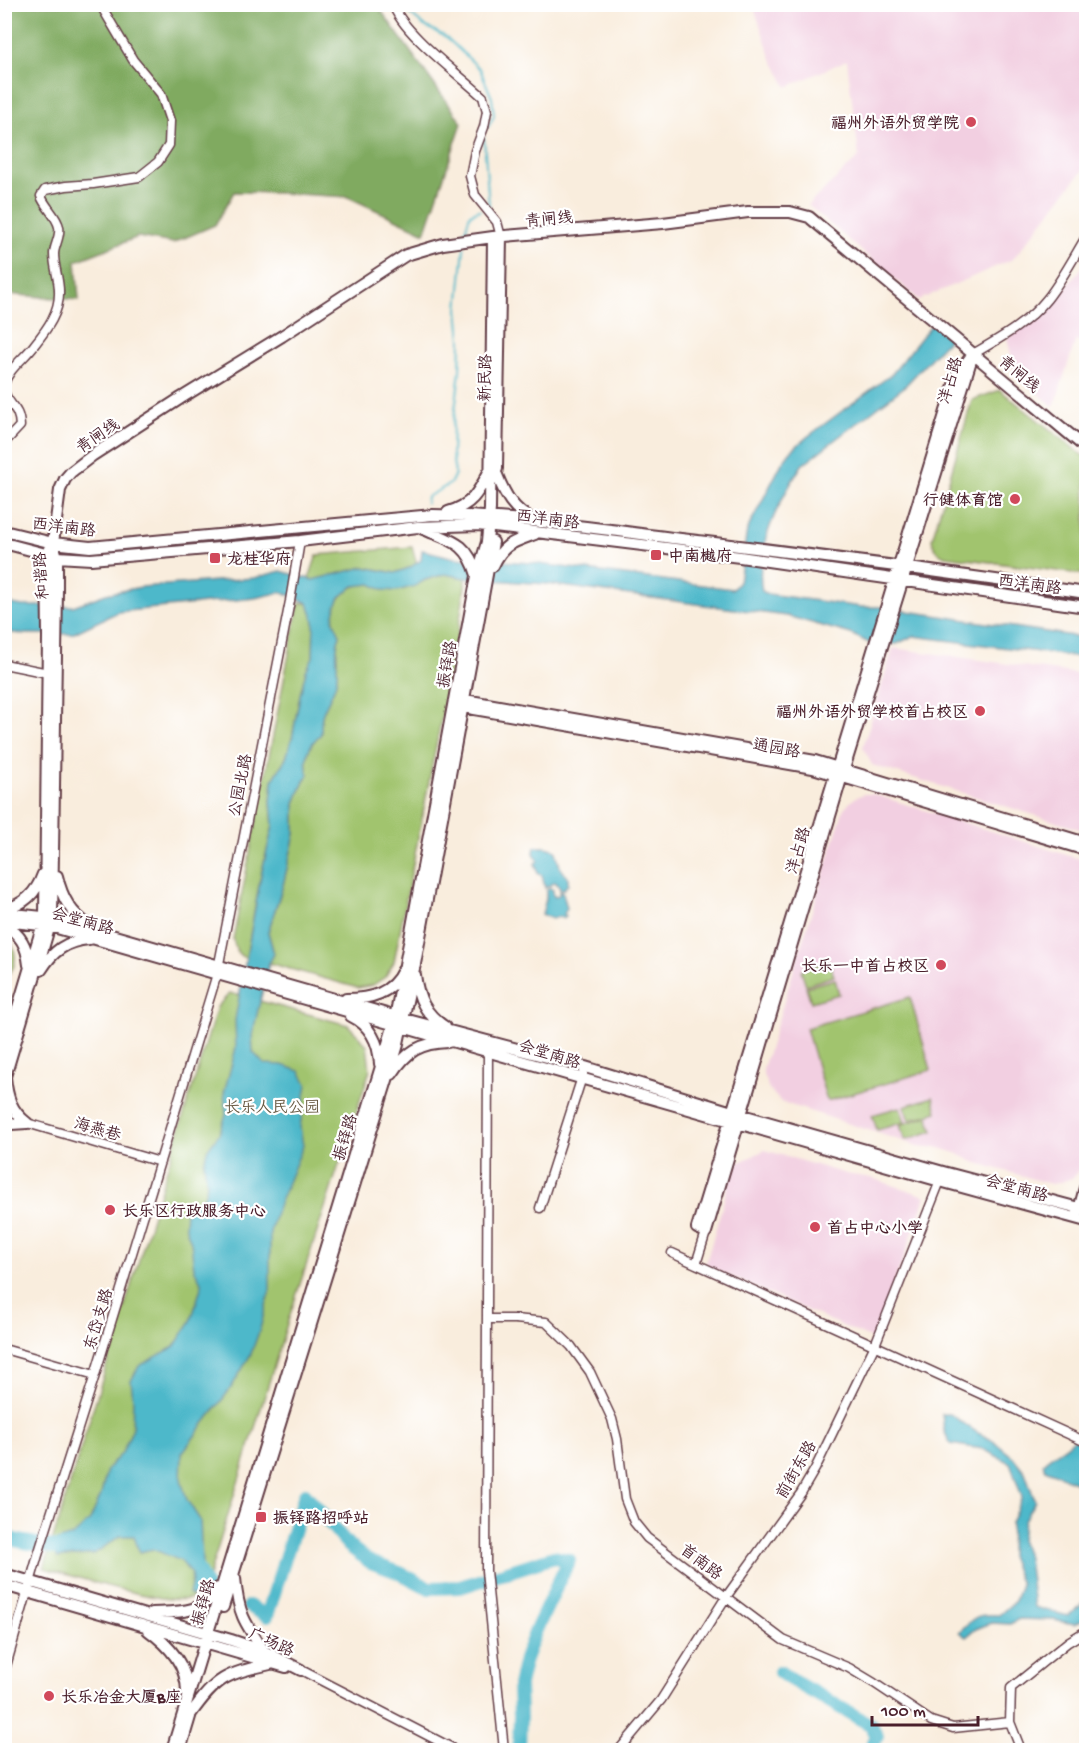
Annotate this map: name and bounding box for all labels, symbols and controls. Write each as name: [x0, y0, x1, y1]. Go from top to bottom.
place label: 福州外语外贸学院: [831, 114, 959, 135]
marker: 福州外语外贸学院: [964, 115, 978, 129]
street label: 青闸线: [524, 208, 574, 233]
street label: 青闸线: [993, 351, 1044, 398]
street label: 新民路: [476, 354, 497, 402]
street label: 洋占路: [934, 355, 968, 407]
street label: 青闸线: [73, 415, 124, 459]
place label: 行健体育馆: [923, 492, 1003, 512]
marker: 行健体育馆: [1008, 492, 1022, 506]
street label: 西洋南路: [515, 506, 581, 535]
street label: 西洋南路: [31, 514, 97, 543]
place label: 中南樾府: [668, 547, 732, 568]
marker: 中南樾府: [649, 548, 663, 562]
place label: 龙桂华府: [227, 550, 291, 571]
street label: 和谐路: [30, 551, 55, 601]
marker: 龙桂华府: [208, 551, 222, 565]
street label: 西洋南路: [996, 571, 1063, 600]
street label: 振铎路: [434, 639, 463, 690]
place label: 福州外语外贸学校首占校区: [776, 703, 968, 724]
marker: 福州外语外贸学校首占校区: [973, 704, 987, 718]
street label: 通园路: [751, 735, 802, 764]
street label: 公园北路: [225, 752, 258, 819]
street label: 洋占路: [782, 825, 816, 877]
street label: 会堂南路: [49, 904, 116, 941]
place label: 长乐一中首占校区: [801, 957, 929, 978]
marker: 长乐一中首占校区: [934, 958, 948, 972]
street label: 会堂南路: [516, 1036, 583, 1075]
park label: 长乐人民公园: [224, 1099, 320, 1119]
street label: 振铎路: [329, 1112, 363, 1164]
street label: 海燕巷: [71, 1114, 123, 1147]
street label: 会堂南路: [983, 1171, 1050, 1208]
place label: 长乐区行政服务中心: [122, 1202, 266, 1223]
marker: 长乐区行政服务中心: [103, 1203, 117, 1217]
place label: 首占中心小学: [827, 1219, 923, 1240]
marker: 首占中心小学: [808, 1220, 822, 1234]
street label: 东岱支路: [80, 1286, 119, 1353]
street label: 前街东路: [772, 1437, 822, 1503]
place label: 振铎路招呼站: [273, 1509, 369, 1530]
marker: 振铎路招呼站: [254, 1510, 268, 1524]
street label: 首南路: [675, 1540, 726, 1586]
street label: 振铎路: [188, 1577, 221, 1629]
street label: 广场路: [245, 1624, 297, 1663]
place label: 长乐冶金大厦B座: [61, 1688, 181, 1709]
marker: 长乐冶金大厦B座: [42, 1689, 56, 1703]
scale bar: [872, 1689, 978, 1727]
text: 100 m: [880, 1702, 926, 1723]

